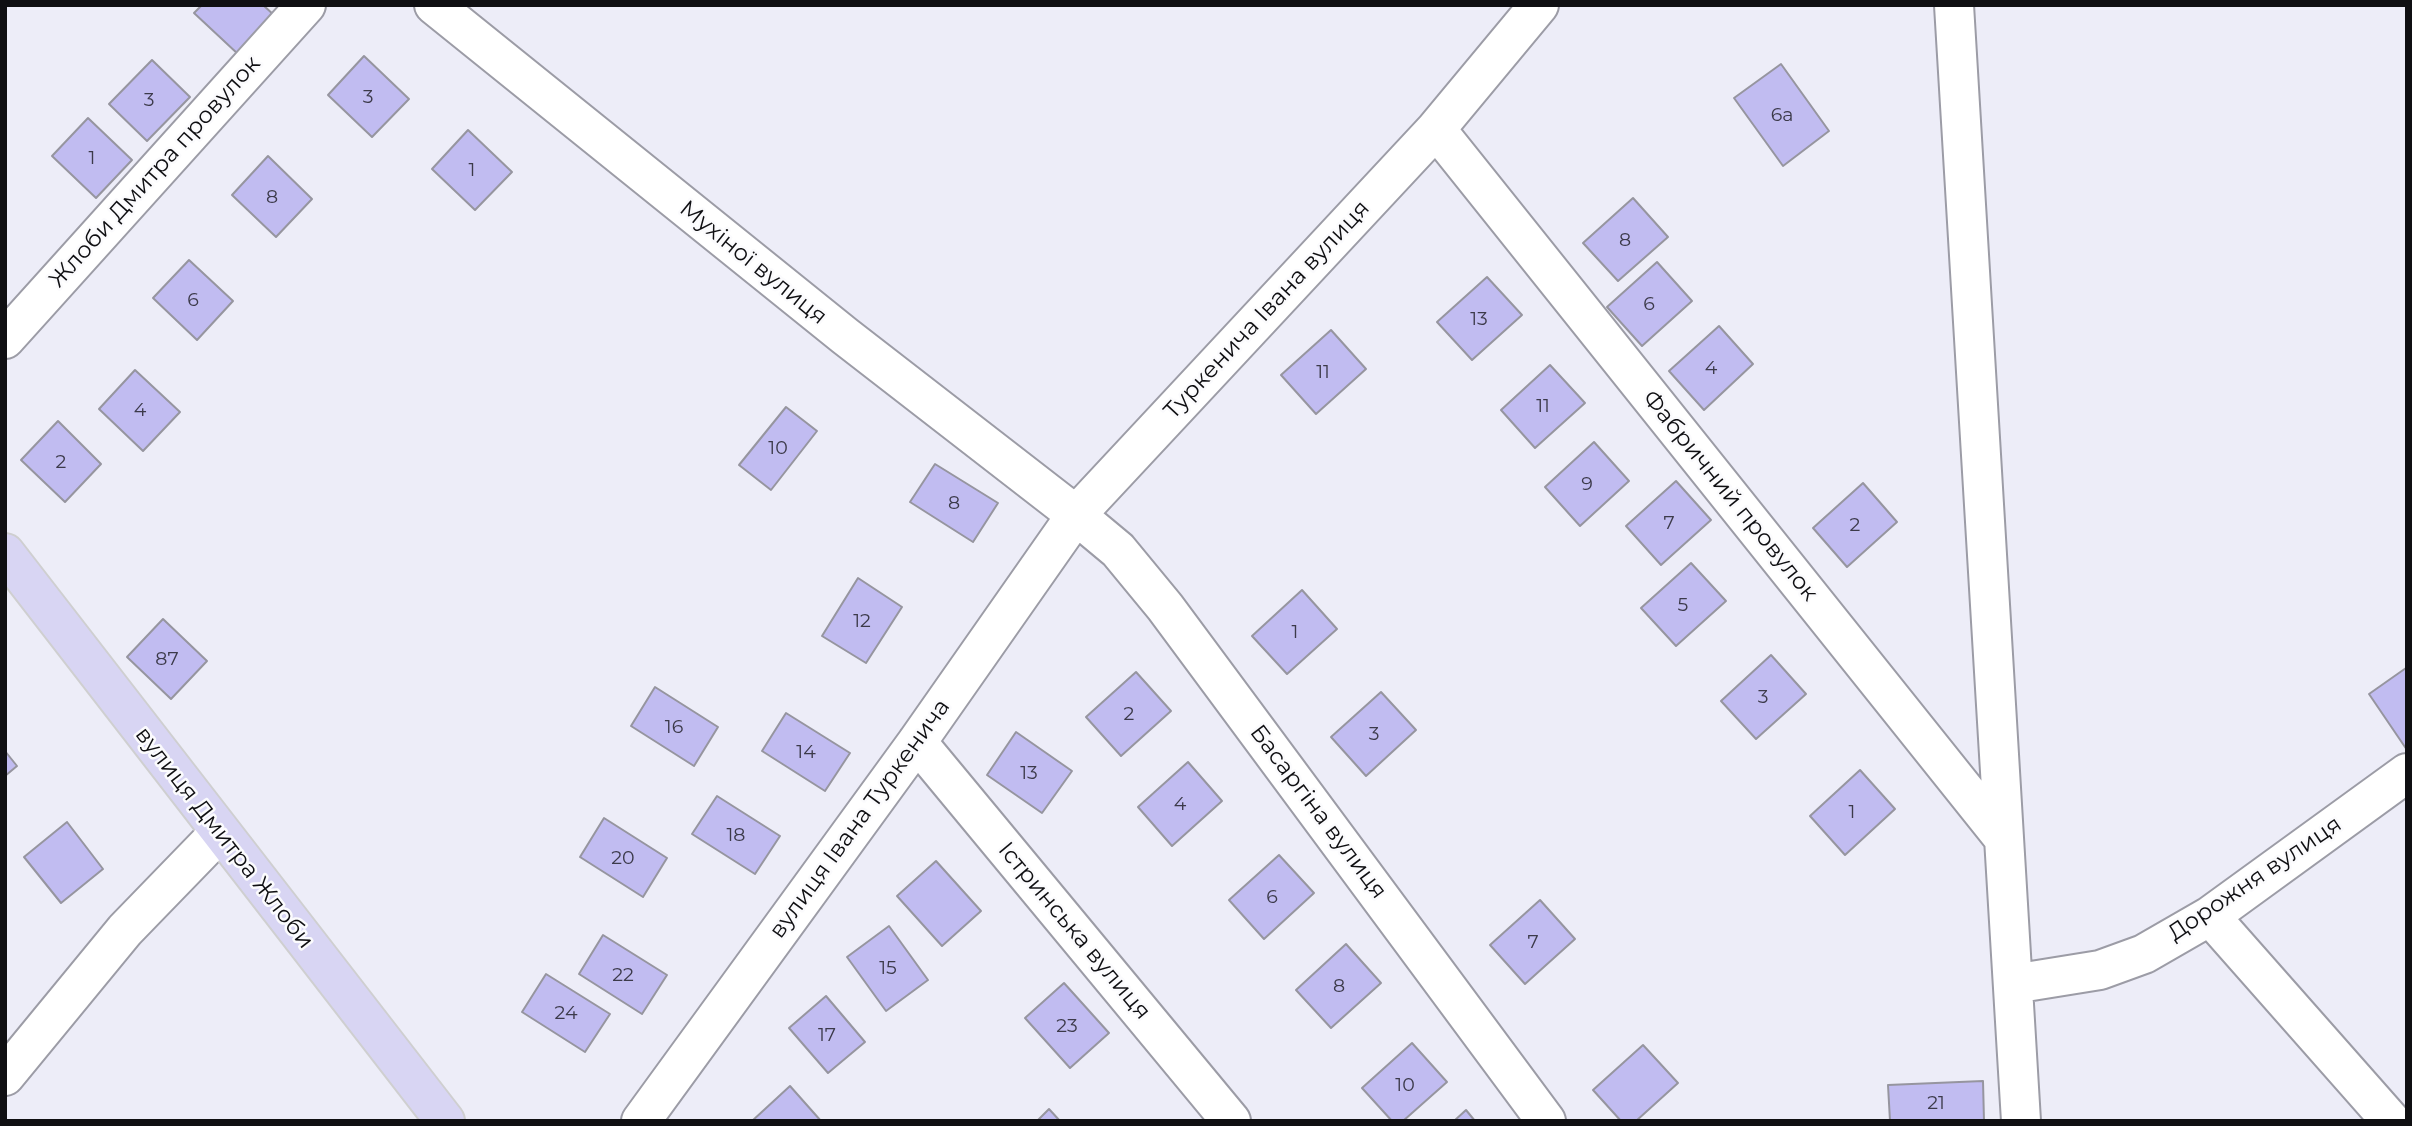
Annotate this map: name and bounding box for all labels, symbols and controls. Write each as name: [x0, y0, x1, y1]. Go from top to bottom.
street label: Жлоби Дмитра провулок: [44, 51, 266, 293]
house number: 3: [363, 86, 373, 108]
house number: 3: [144, 89, 154, 111]
house number: 6а: [1771, 104, 1793, 126]
house number: 1: [89, 147, 95, 169]
house number: 1: [469, 159, 475, 181]
house number: 8: [266, 186, 278, 208]
street label: Мухіної вулиця: [674, 195, 832, 331]
street label: Туркенича Івана вулиця: [1158, 195, 1376, 425]
house number: 8: [1619, 229, 1631, 251]
house number: 6: [187, 289, 199, 311]
house number: 6: [1643, 293, 1655, 315]
house number: 13: [1470, 308, 1488, 330]
house number: 4: [1705, 357, 1717, 379]
house number: 11: [1316, 361, 1330, 383]
street label: Фабричний провулок: [1637, 385, 1823, 607]
house number: 11: [1536, 395, 1550, 417]
house number: 4: [134, 399, 146, 421]
house number: 10: [768, 437, 788, 459]
house number: 2: [56, 451, 66, 473]
house number: 9: [1581, 473, 1593, 495]
house number: 8: [948, 492, 960, 514]
house number: 7: [1663, 512, 1675, 534]
house number: 2: [1850, 514, 1860, 536]
house number: 5: [1678, 594, 1688, 616]
house number: 12: [853, 610, 871, 632]
house number: 1: [1292, 621, 1298, 643]
house number: 87: [155, 648, 179, 670]
house number: 3: [1758, 686, 1768, 708]
street label: вулиця Івана Туркенича: [764, 694, 956, 944]
house number: 2: [1124, 703, 1134, 725]
house number: 16: [665, 716, 683, 738]
street label: Басаргіна вулиця: [1244, 720, 1392, 904]
street label: вулиця Дмитра Жлоби: [129, 722, 319, 954]
house number: 3: [1369, 723, 1379, 745]
house number: 14: [796, 741, 816, 763]
house number: 13: [1020, 762, 1038, 784]
house number: 4: [1174, 793, 1186, 815]
house number: 1: [1849, 801, 1855, 823]
street label: Дорожня вулиця: [2163, 811, 2347, 947]
house number: 18: [727, 824, 745, 846]
street label: Істринська вулиця: [992, 837, 1156, 1025]
house number: 20: [611, 847, 635, 869]
house number: 6: [1266, 886, 1278, 908]
house number: 7: [1527, 931, 1539, 953]
house number: 15: [879, 957, 897, 979]
house number: 22: [612, 964, 634, 986]
house number: 8: [1333, 975, 1345, 997]
house number: 24: [555, 1002, 577, 1024]
house number: 23: [1056, 1015, 1078, 1037]
house number: 17: [818, 1024, 836, 1046]
house number: 10: [1395, 1074, 1415, 1096]
house number: 21: [1927, 1092, 1945, 1114]

